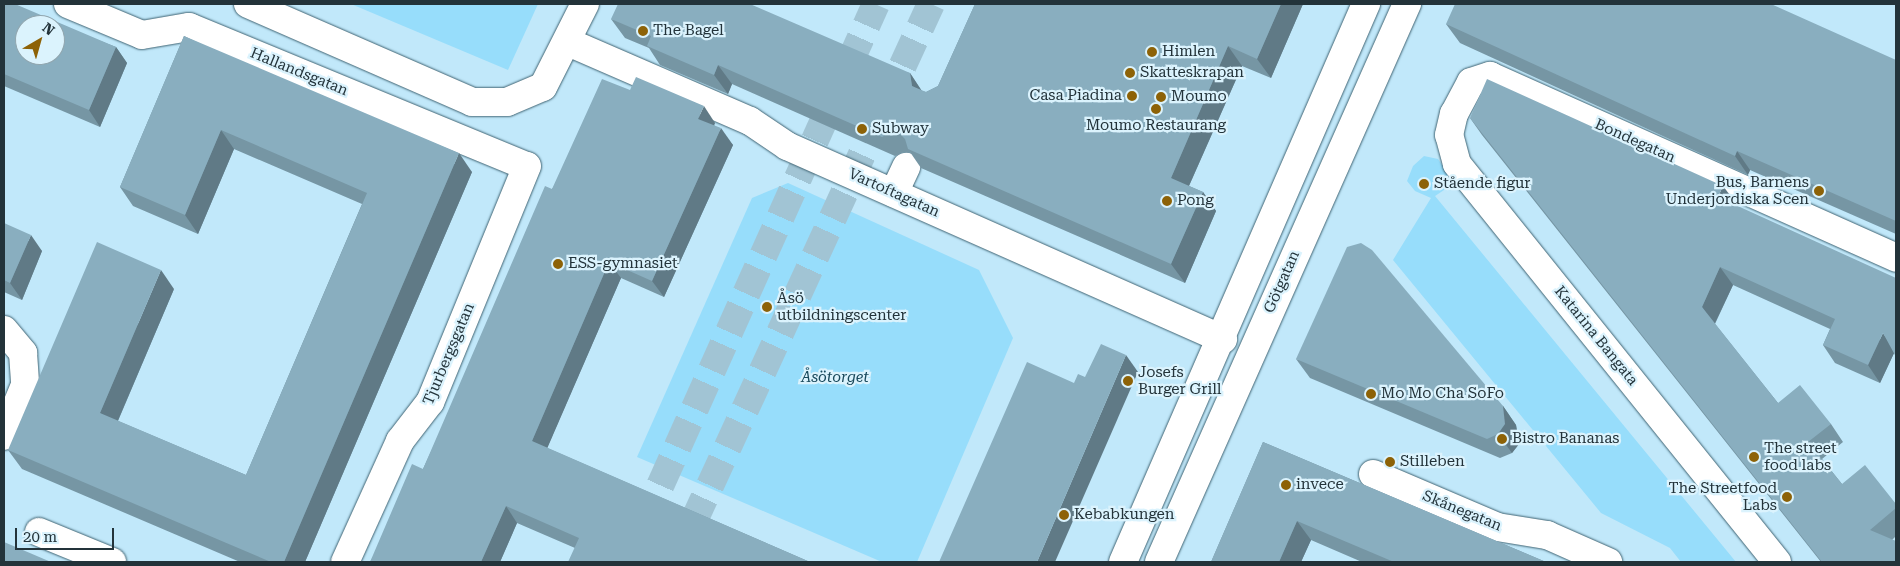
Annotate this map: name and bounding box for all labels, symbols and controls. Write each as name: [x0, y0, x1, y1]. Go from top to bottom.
north arrow: [15, 15, 65, 65]
text: N: [39, 19, 58, 39]
place label: The Bagel: [653, 22, 724, 40]
marker: The Bagel: [637, 25, 649, 37]
place label: Himlen: [1162, 43, 1215, 61]
street label: Hallandsgatan: [247, 44, 351, 100]
marker: Himlen: [1146, 46, 1158, 58]
place label: Skatteskrapan: [1140, 64, 1244, 82]
marker: Skatteskrapan: [1124, 67, 1136, 79]
place label: Casa Piadina: [1029, 87, 1122, 105]
place label: Moumo: [1171, 88, 1227, 106]
marker: Casa Piadina: [1126, 90, 1138, 102]
marker: Moumo: [1155, 91, 1167, 103]
marker: Moumo Restaurang: [1150, 103, 1162, 115]
street label: Bondegatan: [1592, 115, 1678, 167]
place label: Moumo Restaurang: [1086, 117, 1226, 135]
place label: Subway: [872, 120, 929, 138]
marker: Subway: [856, 123, 868, 135]
street label: Vartoftagatan: [846, 165, 942, 221]
place label: Bus, Barnens Underjordiska Scen: [1665, 173, 1809, 208]
place label: Stående figur: [1434, 175, 1530, 193]
marker: Stående figur: [1418, 178, 1430, 190]
marker: Bus, Barnens Underjordiska Scen: [1813, 185, 1825, 197]
place label: Pong: [1177, 192, 1214, 210]
marker: Pong: [1161, 195, 1173, 207]
street label: Götgatan: [1260, 248, 1304, 316]
place label: ESS-gymnasiet: [568, 255, 678, 273]
marker: ESS-gymnasiet: [552, 258, 564, 270]
street label: Katarina Bangata: [1550, 283, 1642, 389]
place label: Åsö utbildningscenter: [777, 289, 906, 324]
street label: Tjurbergsgatan: [419, 300, 479, 408]
marker: Åsö utbildningscenter: [761, 301, 773, 313]
place label: Josefs Burger Grill: [1138, 363, 1221, 398]
park label: Åsötorget: [801, 369, 869, 387]
marker: Josefs Burger Grill: [1122, 375, 1134, 387]
place label: Mo Mo Cha SoFo: [1381, 385, 1504, 403]
marker: Mo Mo Cha SoFo: [1365, 388, 1377, 400]
place label: Bistro Bananas: [1512, 430, 1619, 448]
marker: Bistro Bananas: [1496, 433, 1508, 445]
place label: The street food labs: [1764, 439, 1837, 474]
marker: The street food labs: [1748, 451, 1760, 463]
place label: Stilleben: [1400, 453, 1465, 471]
marker: Stilleben: [1384, 456, 1396, 468]
place label: invece: [1296, 476, 1344, 494]
marker: invece: [1280, 479, 1292, 491]
place label: The Streetfood Labs: [1668, 479, 1777, 514]
street label: Skånegatan: [1420, 487, 1504, 535]
marker: The Streetfood Labs: [1781, 491, 1793, 503]
place label: Kebabkungen: [1074, 506, 1174, 524]
marker: Kebabkungen: [1058, 509, 1070, 521]
scale bar: [18, 518, 116, 550]
text: 20 m: [23, 528, 57, 546]

